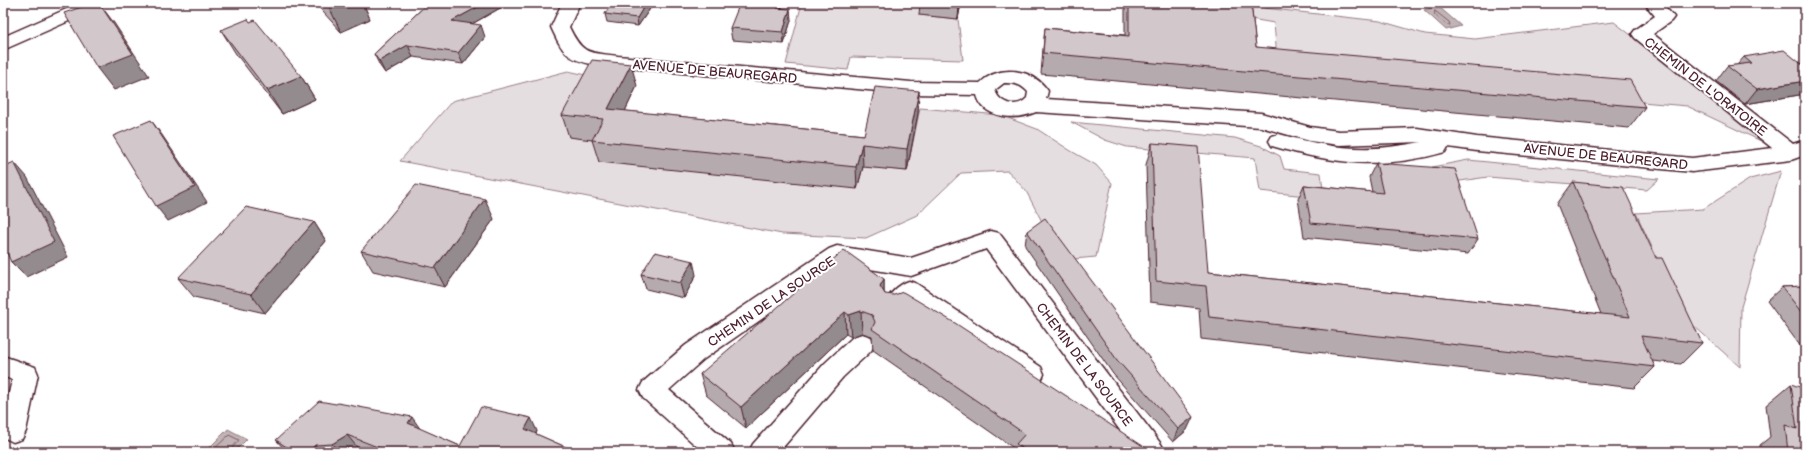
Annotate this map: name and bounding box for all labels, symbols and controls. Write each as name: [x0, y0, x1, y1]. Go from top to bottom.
street label: CHEMIN DE L'ORATOIRE: [1641, 34, 1770, 140]
street label: AVENUE DE BEAUREGARD: [632, 57, 798, 87]
street label: AVENUE DE BEAUREGARD: [1523, 140, 1689, 174]
street label: CHEMIN DE LA SOURCE: [705, 253, 839, 351]
street label: CHEMIN DE LA SOURCE: [1033, 300, 1136, 430]

